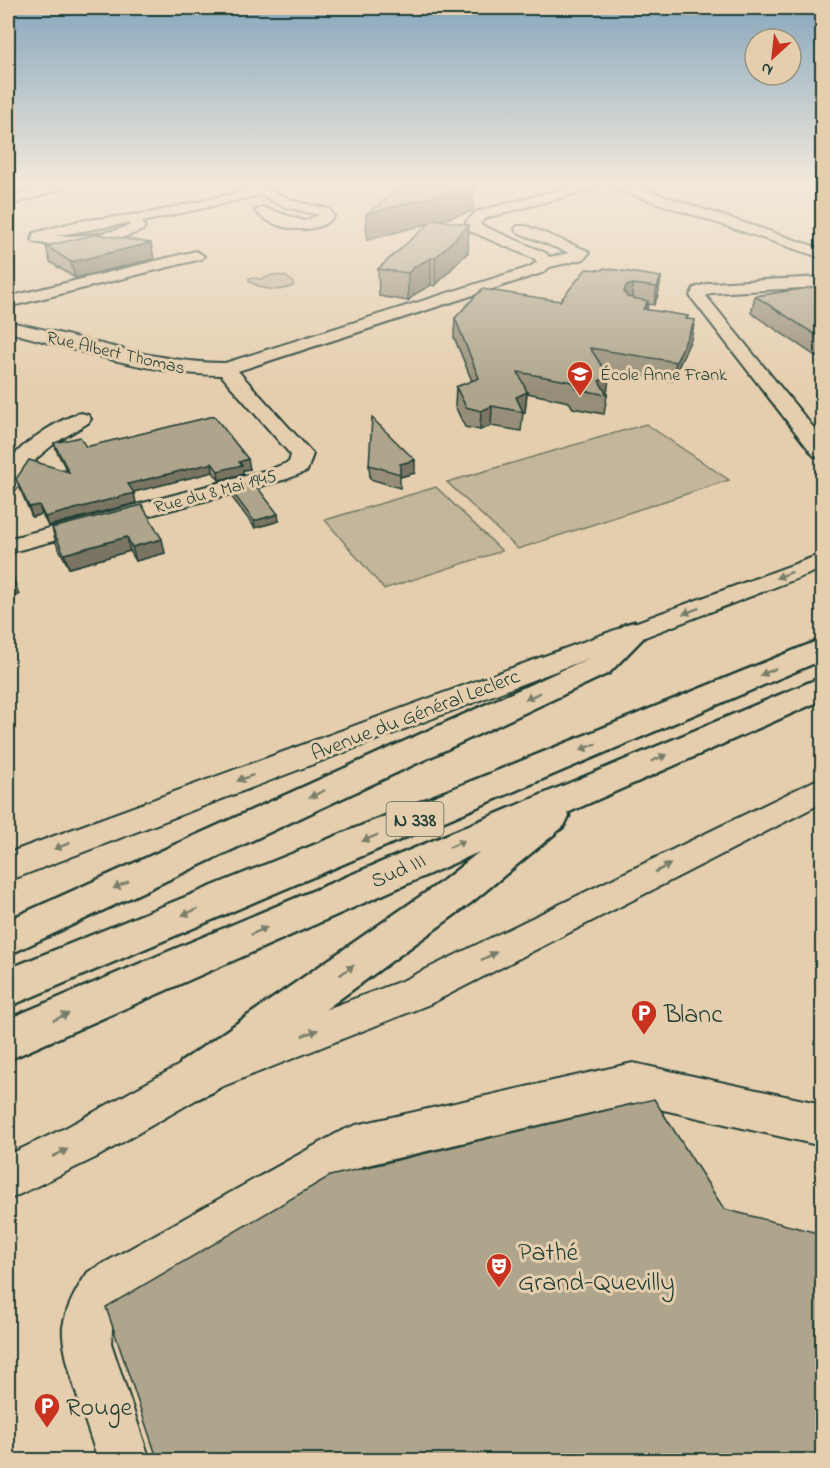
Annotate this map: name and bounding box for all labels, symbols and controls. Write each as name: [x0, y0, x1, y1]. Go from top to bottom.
north arrow: [743, 27, 803, 87]
text: N: [757, 55, 777, 82]
street label: Rue Albert Thomas: [44, 325, 187, 383]
school or university icon: École Anne Frank: [565, 359, 595, 397]
place label: École Anne Frank: [600, 363, 727, 389]
street label: Rue du 8 Mai 1945: [151, 464, 280, 522]
one-way arrow: [775, 571, 793, 581]
one-way arrow: [682, 606, 700, 616]
street label: Avenue du Général Leclerc: [307, 662, 525, 770]
one-way arrow: [759, 667, 777, 677]
one-way arrow: [524, 691, 541, 700]
one-way arrow: [579, 742, 597, 752]
one-way arrow: [650, 753, 668, 763]
one-way arrow: [236, 774, 254, 783]
one-way arrow: [308, 790, 325, 799]
road number: N 338: [386, 802, 444, 836]
one-way arrow: [360, 833, 378, 843]
one-way arrow: [449, 840, 466, 849]
one-way arrow: [53, 842, 71, 852]
street label: Sud III: [367, 846, 431, 897]
one-way arrow: [655, 864, 672, 873]
one-way arrow: [112, 881, 130, 891]
one-way arrow: [180, 907, 198, 917]
one-way arrow: [251, 926, 268, 935]
one-way arrow: [481, 951, 498, 961]
one-way arrow: [339, 964, 355, 976]
place label: Blanc: [663, 997, 723, 1035]
parking icon: Blanc: [629, 998, 659, 1036]
one-way arrow: [53, 1012, 71, 1022]
one-way arrow: [302, 1028, 320, 1038]
one-way arrow: [52, 1148, 69, 1157]
place label: Pathé Grand-Quevilly: [518, 1235, 675, 1303]
theatre icon: Pathé Grand-Quevilly: [484, 1251, 514, 1289]
place label: Rouge: [66, 1390, 132, 1428]
parking icon: Rouge: [32, 1391, 62, 1429]

